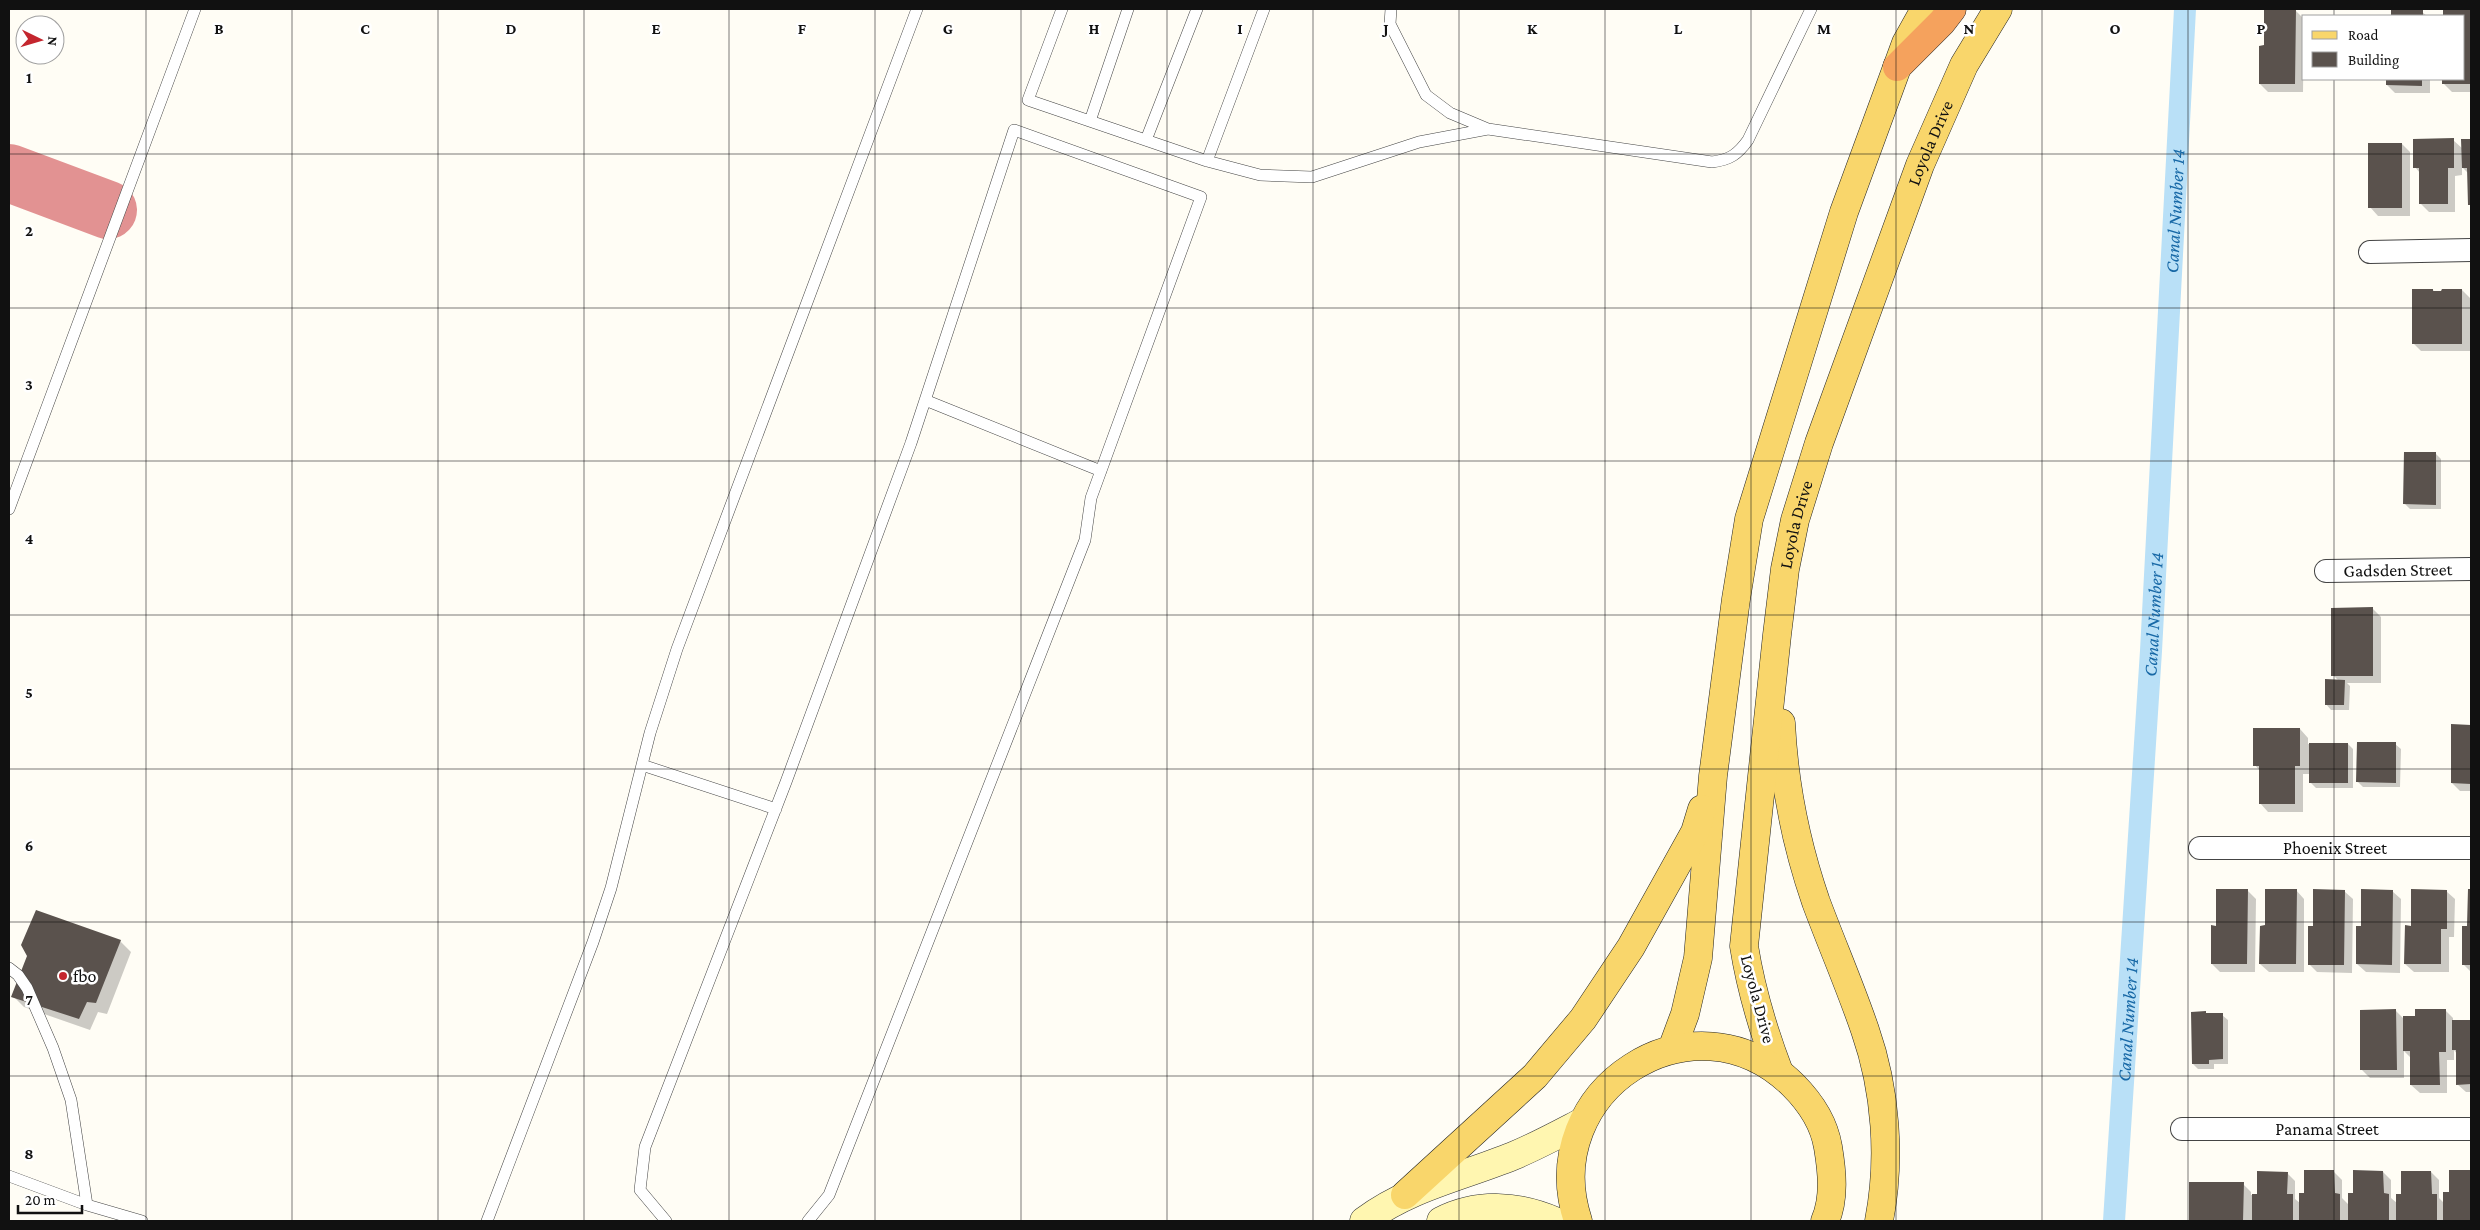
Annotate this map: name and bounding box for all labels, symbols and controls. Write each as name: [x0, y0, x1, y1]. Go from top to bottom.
north arrow: [15, 15, 65, 65]
legend: [2302, 15, 2465, 80]
text: B: [214, 20, 224, 37]
text: C: [360, 20, 370, 37]
text: D: [505, 20, 517, 37]
text: E: [651, 20, 661, 37]
text: F: [798, 20, 807, 37]
text: G: [943, 20, 953, 37]
text: H: [1089, 20, 1100, 37]
text: I: [1237, 20, 1243, 37]
text: J: [1381, 20, 1389, 37]
text: K: [1527, 20, 1538, 37]
text: L: [1674, 20, 1683, 37]
text: M: [1817, 20, 1831, 37]
text: N: [1964, 20, 1975, 37]
text: O: [2109, 20, 2121, 37]
text: P: [2257, 20, 2266, 37]
text: Road: [2348, 27, 2379, 43]
text: N: [45, 36, 61, 47]
text: Building: [2348, 52, 2399, 69]
text: 1: [26, 69, 32, 86]
street label: Loyola Drive: [1903, 97, 1957, 188]
water label: Canal Number 14: [2161, 148, 2189, 274]
text: 2: [25, 222, 33, 239]
text: 3: [25, 376, 33, 393]
street label: Loyola Drive: [1775, 478, 1817, 571]
text: 4: [25, 530, 34, 547]
water label: Canal Number 14: [2139, 552, 2167, 677]
street label: Gadsden Street: [2343, 559, 2454, 581]
text: 5: [25, 684, 33, 701]
text: 6: [25, 837, 33, 854]
street label: Phoenix Street: [2283, 838, 2388, 858]
street label: Loyola Drive: [1737, 953, 1779, 1045]
water label: Canal Number 14: [2113, 957, 2142, 1082]
place label: fbo: [73, 966, 97, 986]
marker: fbo: [57, 970, 69, 982]
text: 7: [25, 991, 33, 1008]
street label: Panama Street: [2275, 1119, 2380, 1139]
text: 8: [24, 1145, 34, 1162]
scale bar: [18, 1182, 81, 1214]
text: 20 m: [25, 1192, 56, 1208]

